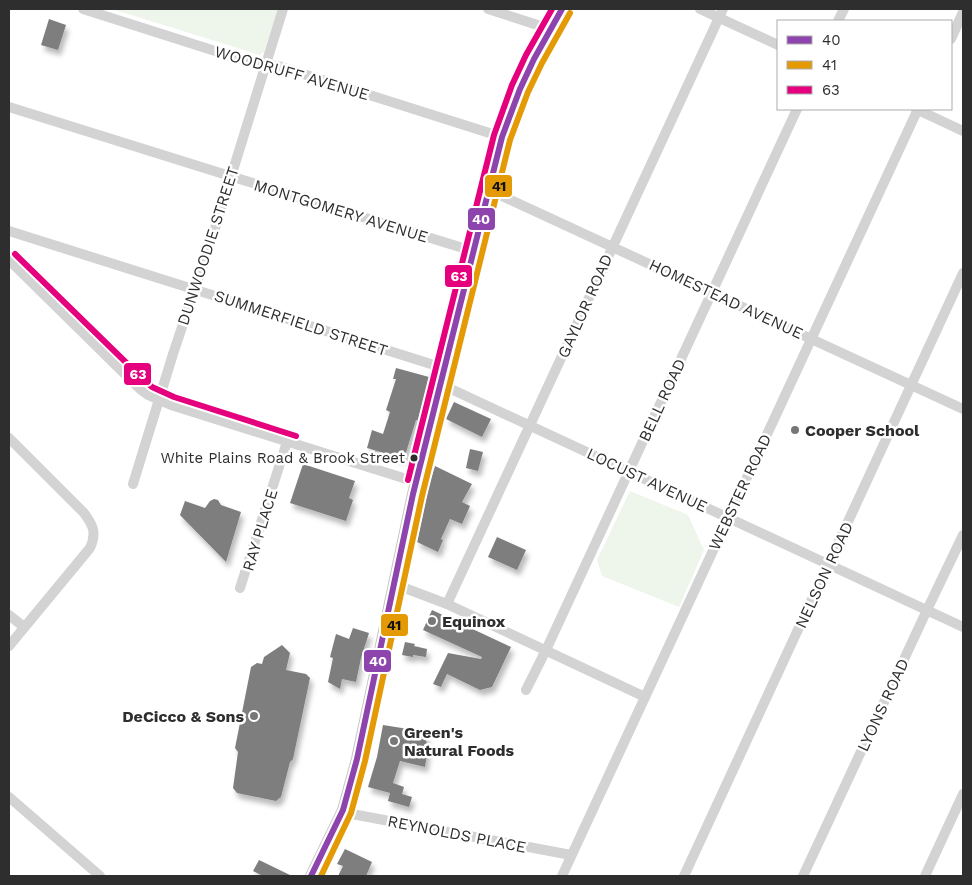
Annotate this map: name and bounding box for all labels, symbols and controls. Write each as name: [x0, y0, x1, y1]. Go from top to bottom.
legend: [777, 20, 952, 110]
text: 40: [822, 31, 841, 49]
street label: WOODRUFF AVENUE: [212, 42, 372, 104]
text: 41: [822, 56, 837, 74]
text: 63: [822, 81, 840, 99]
street label: DUNWOODIE STREET: [173, 164, 243, 328]
line badge: 41: [484, 174, 513, 198]
street label: MONTGOMERY AVENUE: [252, 175, 430, 247]
text: 41: [492, 178, 506, 194]
line badge: 40: [467, 207, 496, 231]
text: 40: [472, 211, 490, 227]
street label: GAYLOR ROAD: [554, 251, 616, 361]
street label: HOMESTEAD AVENUE: [646, 255, 806, 343]
line badge: 63: [444, 264, 473, 288]
text: 63: [451, 268, 467, 284]
street label: SUMMERFIELD STREET: [212, 286, 390, 360]
street label: BELL ROAD: [635, 356, 689, 444]
line badge: 63: [123, 362, 152, 386]
text: 63: [130, 366, 146, 382]
place label: Cooper School: [805, 421, 920, 440]
marker: Cooper School: [789, 424, 801, 436]
street label: WEBSTER ROAD: [705, 431, 775, 553]
street label: LOCUST AVENUE: [584, 444, 710, 516]
place label: White Plains Road & Brook Street: [160, 449, 406, 467]
marker: White Plains Road & Brook Street: [409, 453, 419, 463]
street label: RAY PLACE: [239, 487, 281, 573]
street label: NELSON ROAD: [791, 519, 857, 631]
place label: Equinox: [442, 612, 506, 631]
line badge: 41: [380, 613, 409, 637]
marker: Equinox: [426, 615, 438, 627]
text: 41: [387, 617, 401, 633]
line badge: 40: [363, 649, 392, 673]
text: 40: [369, 653, 387, 669]
street label: LYONS ROAD: [853, 656, 913, 754]
place label: DeCicco & Sons: [122, 707, 244, 726]
marker: DeCicco & Sons: [248, 710, 260, 722]
place label: Green's Natural Foods: [404, 723, 514, 760]
marker: Green's Natural Foods: [388, 735, 400, 747]
street label: REYNOLDS PLACE: [386, 811, 528, 857]

